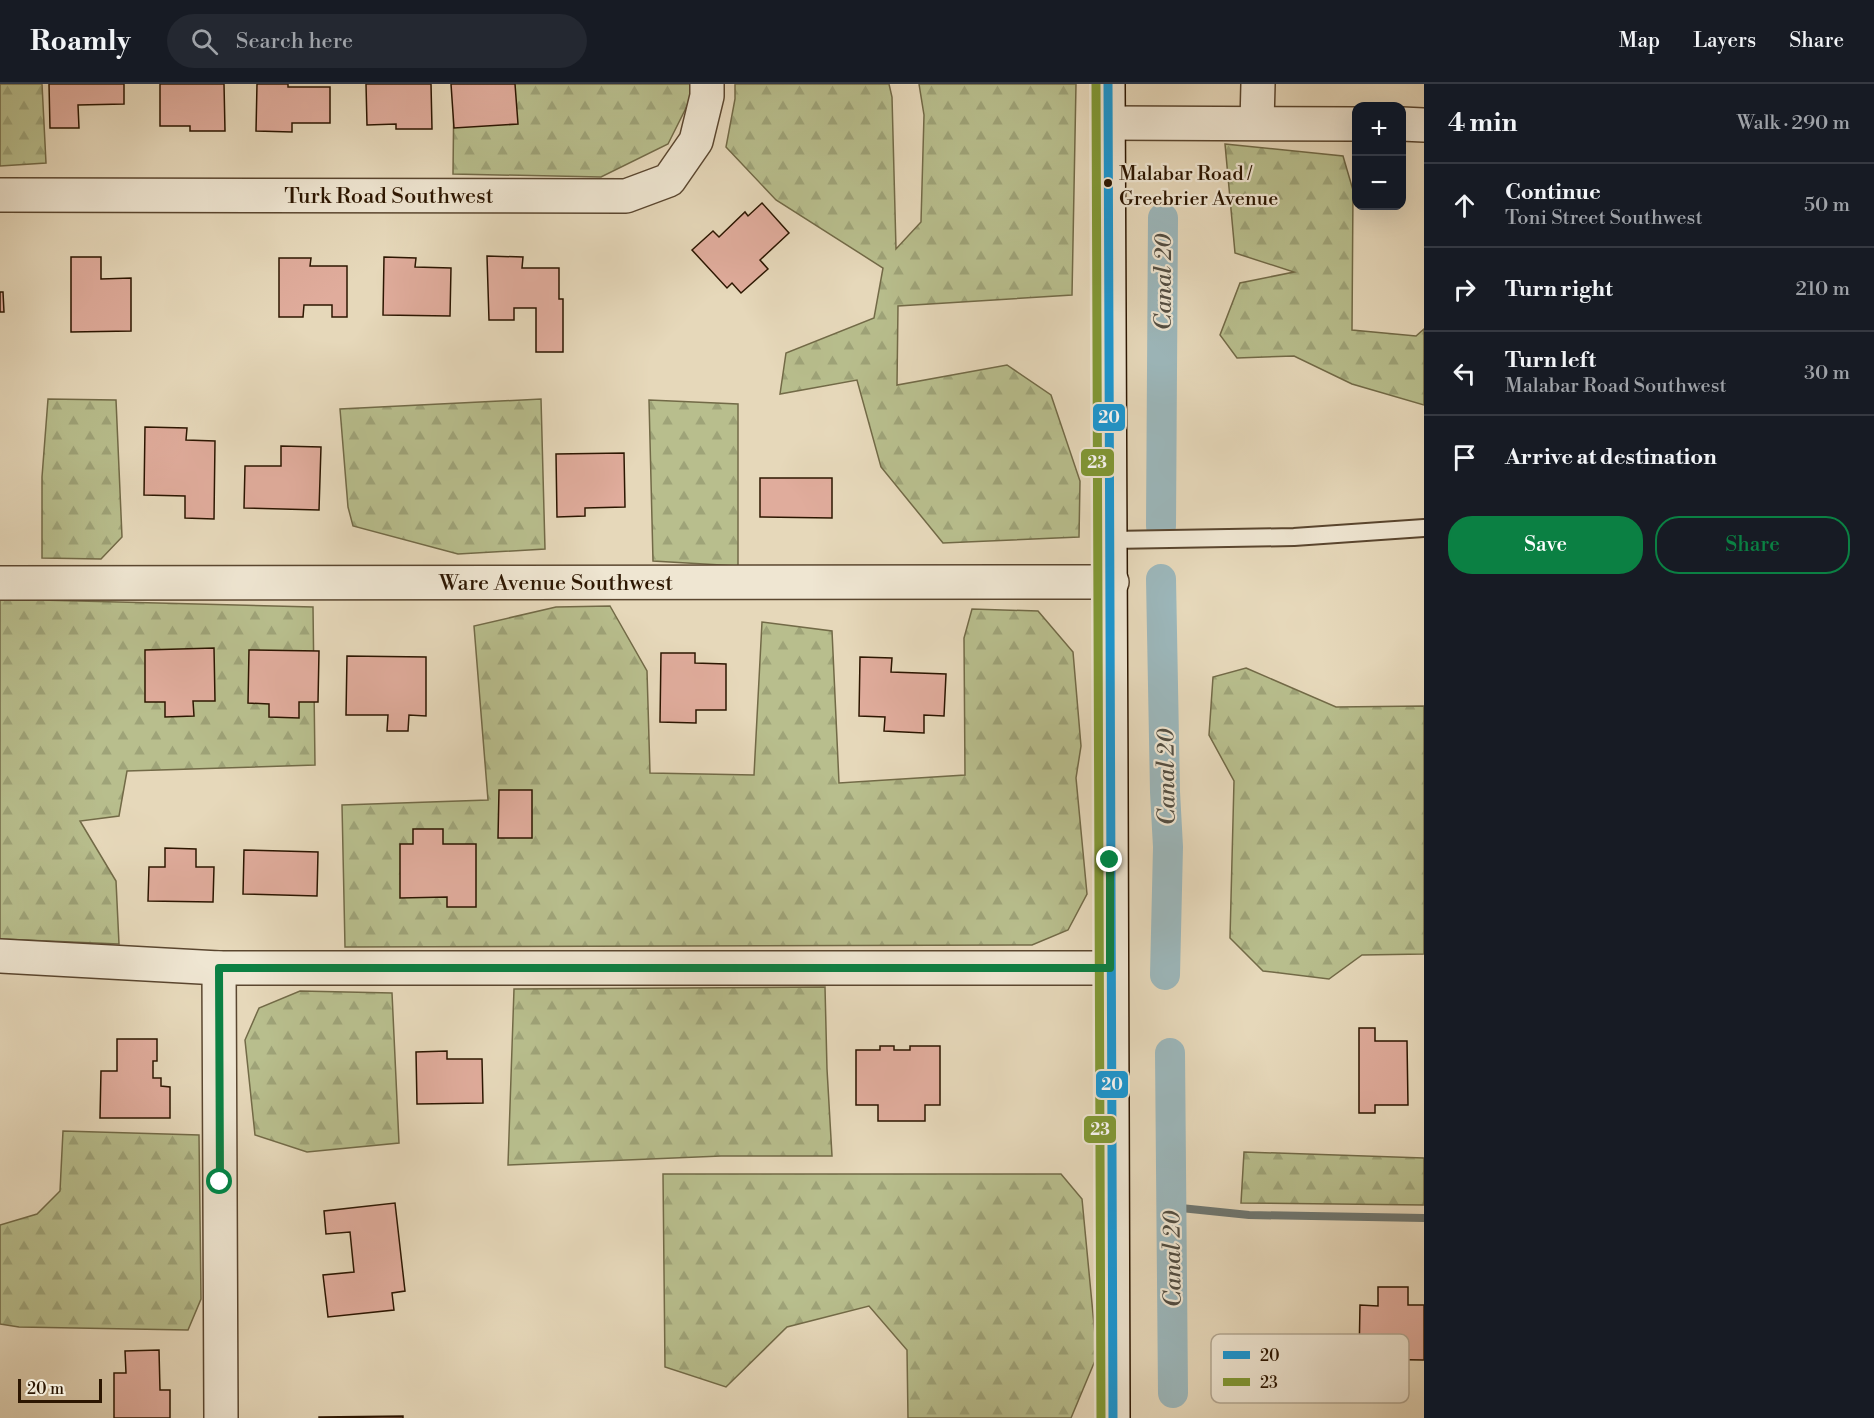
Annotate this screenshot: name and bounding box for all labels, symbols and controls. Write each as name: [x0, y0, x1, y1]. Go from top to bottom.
search box: [167, 14, 587, 68]
text: Roamly: [30, 24, 131, 59]
icon: search: [188, 25, 221, 58]
text: Search here: [236, 28, 353, 55]
text: Map: [1619, 28, 1660, 54]
text: Layers: [1693, 28, 1756, 54]
text: Share: [1789, 28, 1844, 54]
map controls: [1352, 102, 1406, 210]
button: +: [1352, 102, 1406, 156]
text: 4 min: [1448, 107, 1518, 139]
text: Walk · 290 m: [1737, 111, 1850, 136]
button: −: [1352, 156, 1406, 210]
place label: Malabar Road / Greebrier Avenue: [1119, 162, 1278, 212]
marker: Malabar Road / Greebrier Avenue: [1102, 177, 1114, 189]
text: Continue: [1505, 179, 1601, 206]
street label: Turk Road Southwest: [284, 183, 494, 210]
icon: ahead: [1448, 189, 1481, 222]
text: 50 m: [1804, 193, 1850, 218]
text: Toni Street Southwest: [1505, 206, 1703, 231]
water label: Canal 20: [1149, 233, 1179, 330]
icon: right: [1448, 273, 1481, 306]
text: Turn right: [1505, 276, 1613, 303]
text: 210 m: [1795, 277, 1850, 302]
text: Turn left: [1505, 347, 1596, 374]
icon: left: [1448, 357, 1481, 390]
text: 30 m: [1804, 361, 1850, 386]
text: Malabar Road Southwest: [1505, 374, 1727, 399]
line badge: 20: [1092, 403, 1126, 432]
text: 20: [1098, 408, 1120, 428]
icon: arrive: [1448, 441, 1481, 474]
text: Arrive at destination: [1505, 444, 1717, 471]
line badge: 23: [1080, 448, 1115, 477]
text: 23: [1087, 453, 1107, 473]
button: Save: [1448, 516, 1643, 574]
button: Share: [1655, 516, 1850, 574]
street label: Ware Avenue Southwest: [438, 570, 673, 597]
water label: Canal 20: [1151, 728, 1183, 826]
route end: [1096, 846, 1122, 872]
line badge: 20: [1095, 1070, 1129, 1099]
text: 20: [1101, 1075, 1123, 1095]
line badge: 23: [1083, 1115, 1117, 1144]
text: 23: [1090, 1120, 1110, 1140]
route start: [206, 1168, 232, 1194]
water label: Canal 20: [1157, 1210, 1189, 1308]
legend: [1211, 1334, 1409, 1403]
text: 20: [1260, 1346, 1280, 1366]
text: 23: [1260, 1373, 1278, 1393]
scale bar: [18, 1376, 102, 1404]
text: 20 m: [27, 1379, 64, 1399]

